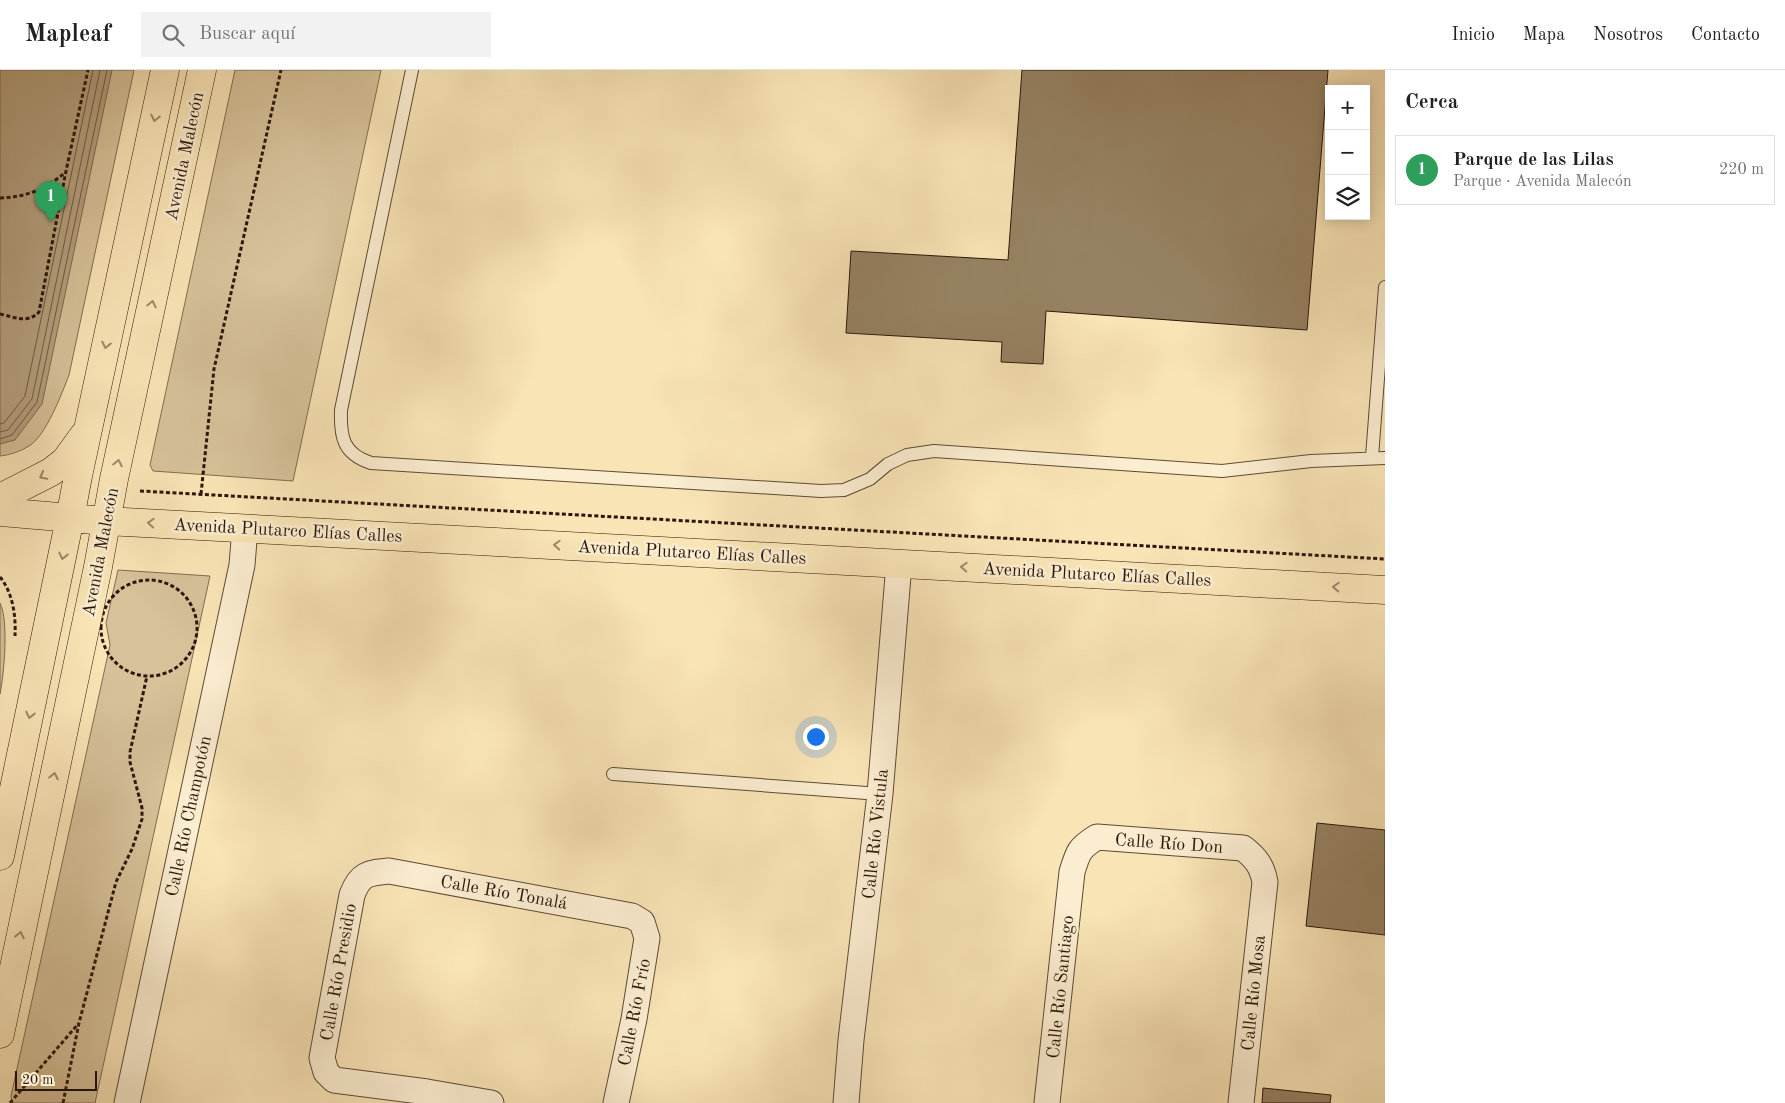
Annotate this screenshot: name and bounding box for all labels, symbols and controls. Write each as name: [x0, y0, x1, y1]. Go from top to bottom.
search box: [141, 12, 491, 57]
icon: search: [159, 21, 187, 49]
text: Mapleaf: [25, 23, 111, 47]
text: Buscar aquí: [199, 25, 295, 44]
text: Inicio: [1452, 26, 1495, 44]
text: Mapa: [1523, 26, 1565, 44]
text: Nosotros: [1593, 26, 1663, 44]
text: Contacto: [1691, 26, 1760, 44]
map controls: [1325, 85, 1370, 220]
button: +: [1325, 85, 1370, 130]
street label: Avenida Malecón: [163, 90, 207, 222]
text: Cerca: [1405, 92, 1458, 113]
one-way arrow: [150, 113, 161, 122]
button: −: [1325, 130, 1370, 175]
text: Parque de las Lilas: [1453, 151, 1614, 170]
text: 1: [1417, 162, 1427, 178]
text: 220 m: [1719, 162, 1764, 178]
text: Parque · Avenida Malecón: [1453, 174, 1632, 190]
button: layers: [1325, 175, 1370, 220]
pin: 1: [35, 181, 67, 222]
one-way arrow: [146, 299, 157, 308]
one-way arrow: [101, 341, 112, 350]
one-way arrow: [112, 458, 122, 467]
one-way arrow: [39, 470, 48, 480]
street label: Avenida Malecón: [80, 486, 122, 618]
street label: Avenida Plutarco Elías Calles: [173, 516, 403, 546]
one-way arrow: [146, 517, 154, 528]
street label: Avenida Plutarco Elías Calles: [577, 538, 807, 568]
one-way arrow: [553, 539, 561, 550]
one-way arrow: [58, 551, 68, 560]
street label: Avenida Plutarco Elías Calles: [982, 560, 1212, 590]
one-way arrow: [960, 562, 968, 573]
one-way arrow: [1332, 582, 1340, 593]
one-way arrow: [25, 710, 35, 719]
your location: [803, 724, 829, 750]
street label: Calle Río Champotón: [163, 734, 215, 898]
street label: Calle Río Vistula: [860, 768, 892, 900]
one-way arrow: [48, 772, 59, 781]
street label: Calle Río Don: [1114, 831, 1224, 857]
street label: Calle Río Tonalá: [439, 873, 569, 913]
street label: Calle Río Presidio: [318, 902, 360, 1042]
street label: Calle Río Santiago: [1045, 914, 1077, 1060]
one-way arrow: [14, 931, 25, 940]
street label: Calle Río Mosa: [1239, 934, 1269, 1052]
street label: Calle Río Frío: [616, 957, 654, 1067]
scale bar: [15, 1068, 98, 1091]
text: 20 m: [22, 1073, 53, 1087]

